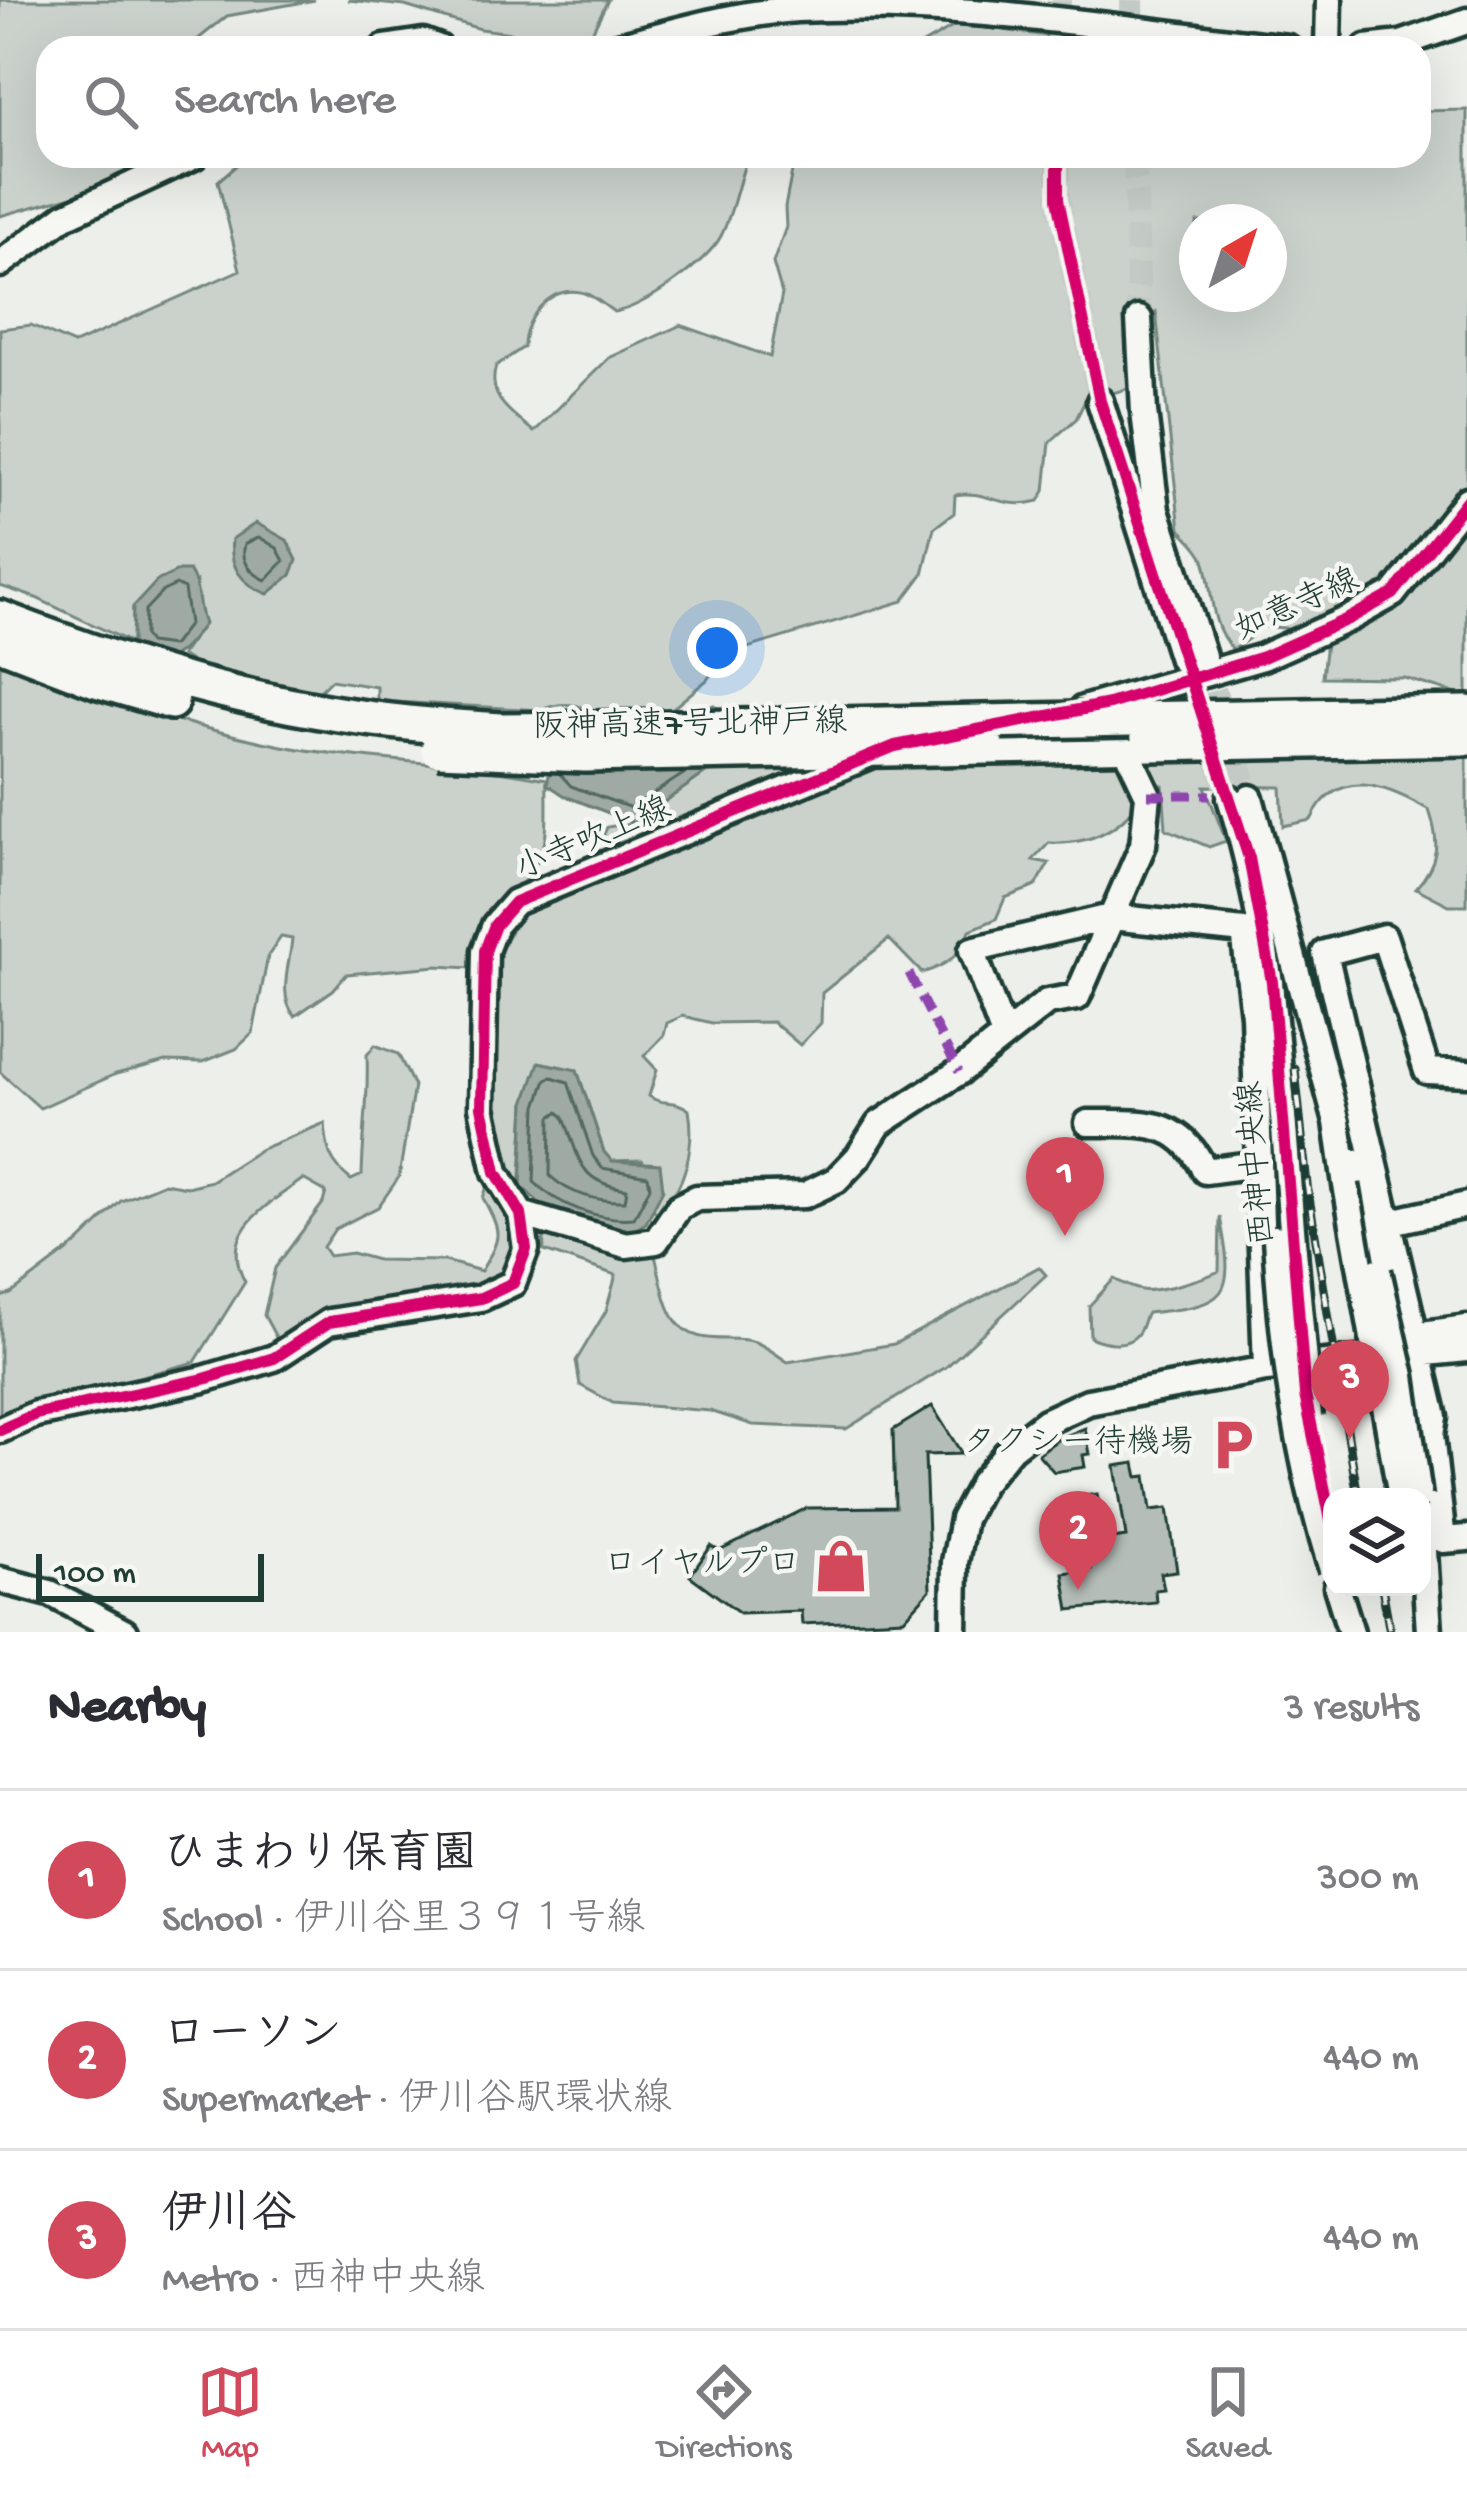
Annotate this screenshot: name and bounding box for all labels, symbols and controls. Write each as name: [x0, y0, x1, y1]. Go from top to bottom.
search box: [36, 36, 1431, 168]
icon: search: [78, 69, 144, 135]
text: Search here: [174, 76, 396, 129]
north arrow: [1179, 204, 1287, 312]
street label: 如意寺線: [1229, 560, 1366, 651]
your location: [687, 618, 747, 678]
street label: 阪神高速7号北神戸線: [533, 703, 847, 749]
street label: 小寺吹上線: [510, 789, 677, 891]
street label: 西神中央線: [1230, 1079, 1285, 1247]
pin: 1: [1026, 1137, 1104, 1236]
pin: 3: [1311, 1340, 1389, 1439]
parking icon: タクシー待機場: [1204, 1416, 1262, 1474]
place label: タクシー待機場: [963, 1424, 1193, 1464]
map controls: [1323, 1488, 1431, 1596]
button: layers: [1323, 1488, 1431, 1596]
pin: 2: [1039, 1491, 1117, 1590]
shop icon: ロイヤルプロ: [812, 1537, 870, 1595]
place label: ロイヤルプロ: [604, 1545, 801, 1585]
scale bar: [36, 1548, 264, 1601]
text: 100 m: [54, 1556, 136, 1594]
text: Nearby: [48, 1680, 206, 1740]
text: 3 results: [1284, 1687, 1419, 1733]
text: ひまわり保育園: [162, 1831, 477, 1884]
text: 1: [79, 1857, 95, 1903]
text: 300 m: [1318, 1857, 1419, 1903]
text: School · 伊川谷里３９１号線: [162, 1899, 645, 1945]
text: ローソン: [162, 2011, 342, 2064]
text: 2: [77, 2037, 97, 2083]
text: 440 m: [1323, 2037, 1419, 2083]
text: Supermarket · 伊川谷駅環状線: [162, 2079, 672, 2125]
text: 伊川谷: [162, 2191, 297, 2244]
text: 3: [77, 2217, 97, 2263]
text: 440 m: [1323, 2217, 1419, 2263]
text: Metro · 西神中央線: [162, 2259, 485, 2305]
tab: Map: [197, 2359, 263, 2469]
tab: Directions: [657, 2359, 791, 2469]
tab: Saved: [1185, 2359, 1270, 2469]

